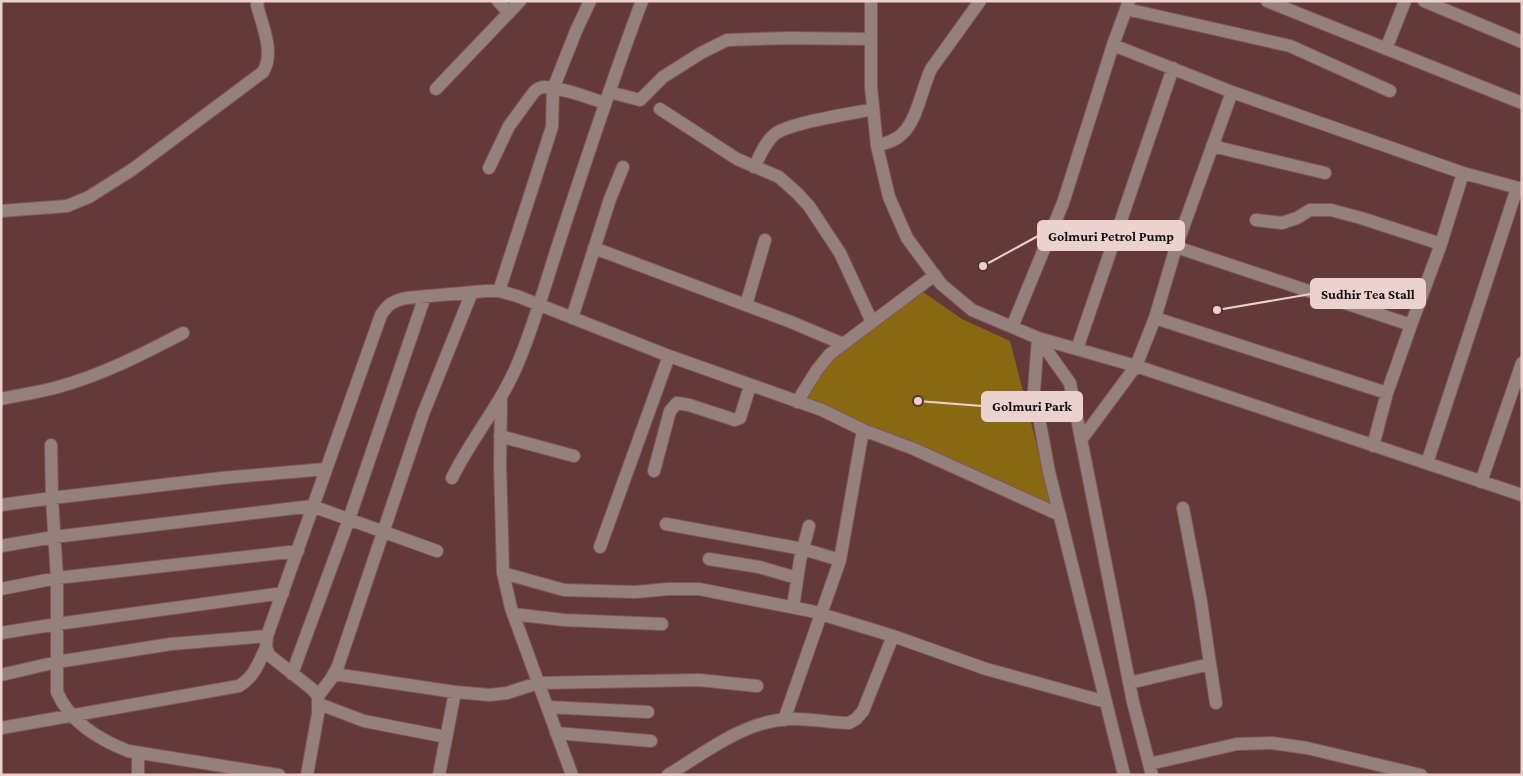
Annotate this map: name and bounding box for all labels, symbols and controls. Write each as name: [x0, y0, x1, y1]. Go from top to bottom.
callout: Golmuri Petrol Pump: [1038, 221, 1184, 250]
text: Golmuri Petrol Pump: [1048, 228, 1174, 244]
callout: Sudhir Tea Stall: [1311, 279, 1425, 308]
text: Sudhir Tea Stall: [1321, 286, 1415, 302]
callout: Golmuri Park: [982, 392, 1082, 421]
text: Golmuri Park: [992, 398, 1072, 414]

